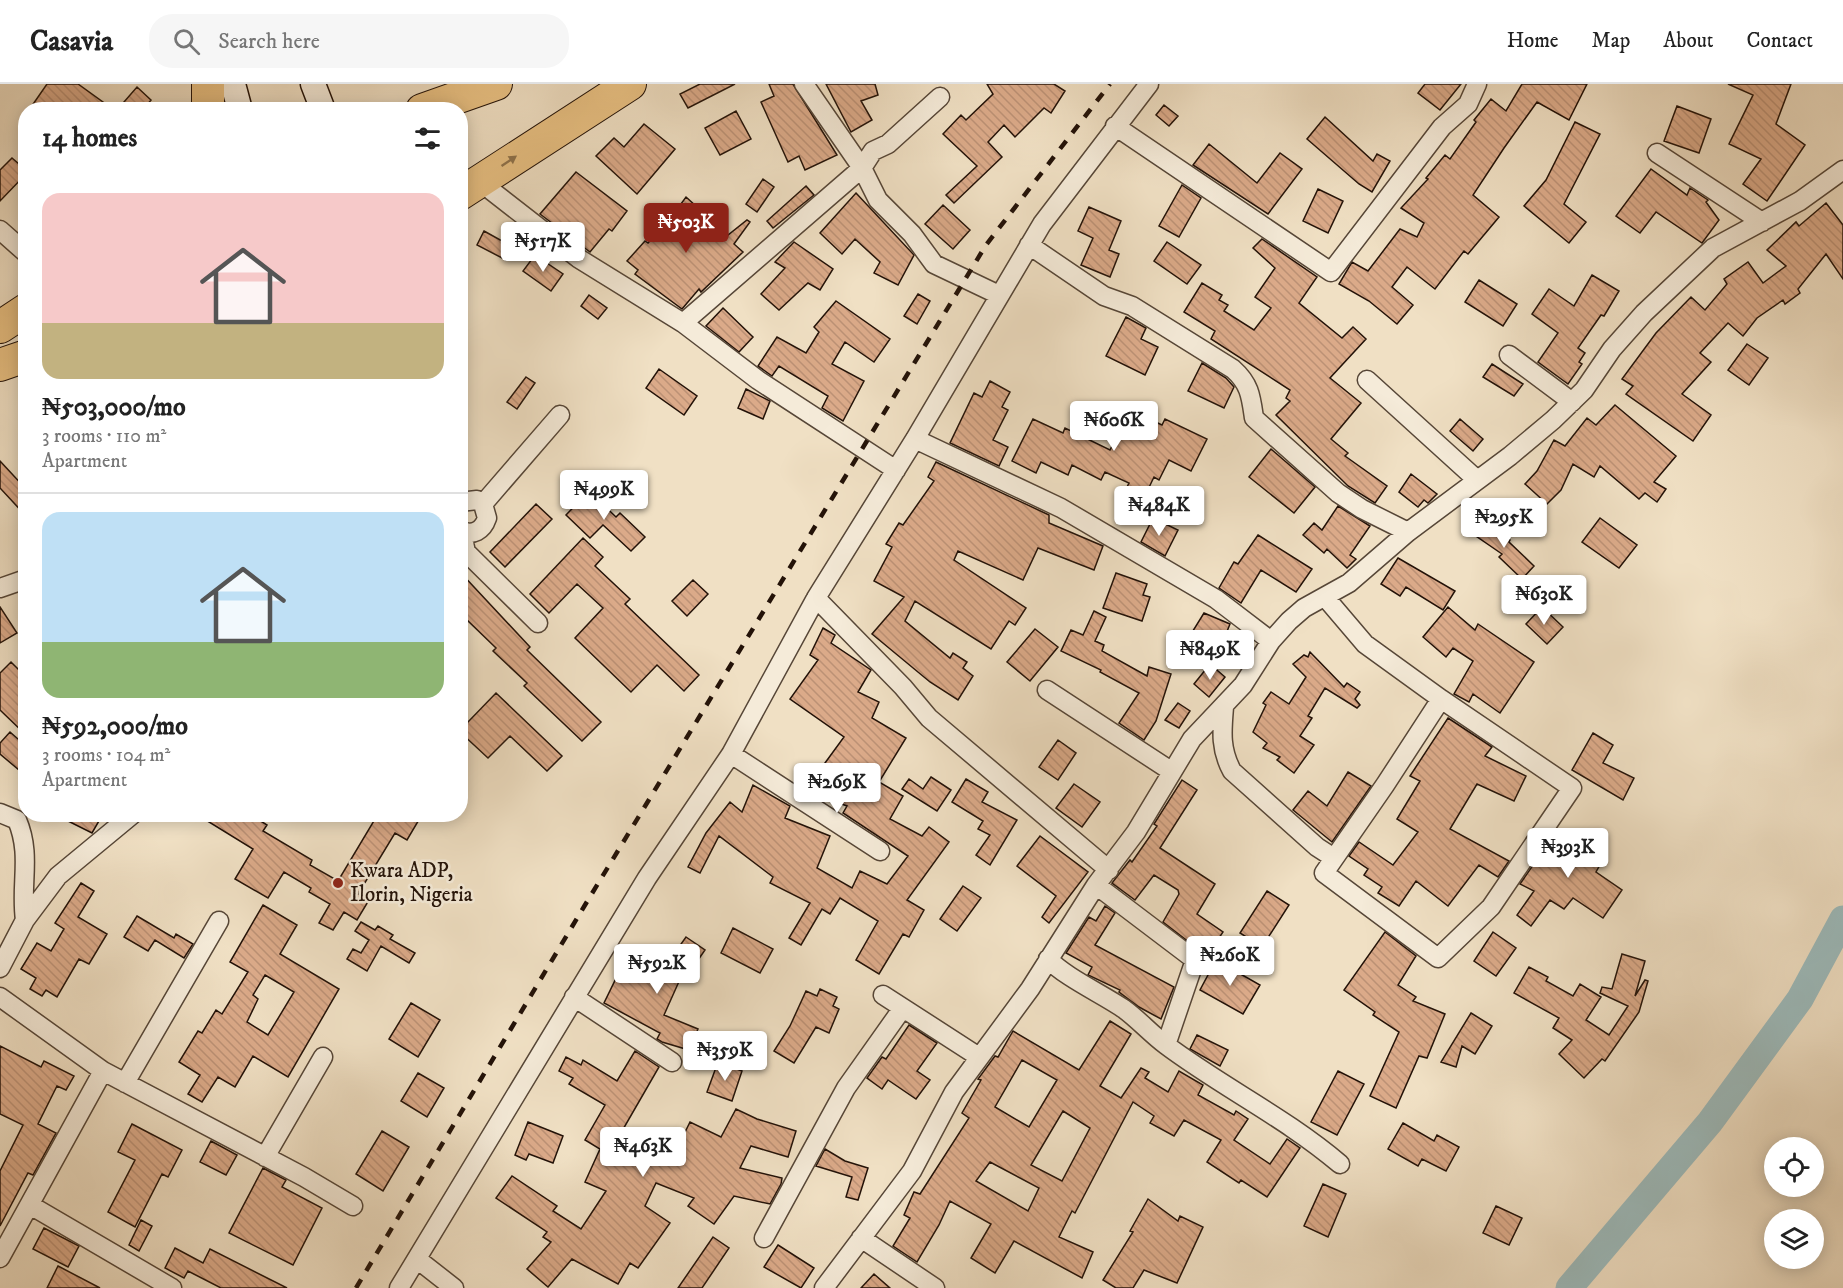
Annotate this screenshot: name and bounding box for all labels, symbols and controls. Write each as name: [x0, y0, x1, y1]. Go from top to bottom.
search box: [149, 14, 569, 68]
text: Casavia: [30, 24, 113, 59]
icon: search: [170, 25, 203, 58]
text: Search here: [218, 28, 320, 55]
text: Home: [1507, 28, 1559, 54]
text: Map: [1592, 28, 1630, 54]
text: About: [1663, 28, 1714, 54]
text: Contact: [1747, 28, 1813, 54]
text: 14 homes: [42, 122, 137, 155]
icon: filters: [411, 122, 444, 155]
one-way arrow: [501, 156, 517, 167]
pin: ₦503K: [644, 203, 728, 254]
text: ₦503K: [658, 210, 714, 235]
pin: ₦517K: [501, 222, 585, 273]
text: ₦517K: [515, 229, 571, 254]
icon: home: [189, 232, 297, 340]
text: ₦503,000/mo: [42, 391, 186, 424]
pin: ₦606K: [1072, 401, 1156, 452]
text: ₦606K: [1084, 408, 1144, 433]
text: 3 rooms · 110 m²: [42, 424, 166, 449]
text: Apartment: [42, 449, 127, 474]
pin: ₦499K: [562, 470, 646, 521]
text: ₦499K: [574, 477, 634, 502]
pin: ₦484K: [1117, 486, 1201, 537]
text: ₦484K: [1128, 493, 1190, 518]
pin: ₦295K: [1462, 498, 1546, 549]
text: ₦295K: [1475, 505, 1533, 530]
icon: home: [189, 551, 297, 659]
pin: ₦630K: [1502, 575, 1586, 626]
text: ₦630K: [1515, 582, 1573, 607]
pin: ₦849K: [1168, 630, 1252, 681]
text: ₦849K: [1180, 637, 1240, 662]
text: ₦592,000/mo: [42, 710, 188, 743]
text: 3 rooms · 104 m²: [42, 743, 170, 768]
pin: ₦269K: [795, 763, 879, 814]
text: Apartment: [42, 768, 127, 793]
text: ₦269K: [808, 770, 866, 795]
pin: ₦393K: [1526, 828, 1610, 879]
text: ₦393K: [1541, 835, 1595, 860]
place label: Kwara ADP, Ilorin, Nigeria: [350, 858, 473, 908]
marker: Kwara ADP, Ilorin, Nigeria: [331, 876, 345, 890]
pin: ₦260K: [1188, 936, 1272, 987]
text: ₦260K: [1200, 943, 1260, 968]
pin: ₦592K: [615, 944, 699, 995]
text: ₦592K: [628, 951, 686, 976]
pin: ₦359K: [683, 1031, 767, 1082]
text: ₦359K: [697, 1038, 753, 1063]
pin: ₦463K: [601, 1127, 685, 1178]
text: ₦463K: [614, 1134, 672, 1159]
map controls: [1764, 1137, 1824, 1269]
button: locate: [1764, 1137, 1824, 1197]
button: layers: [1764, 1209, 1824, 1269]

